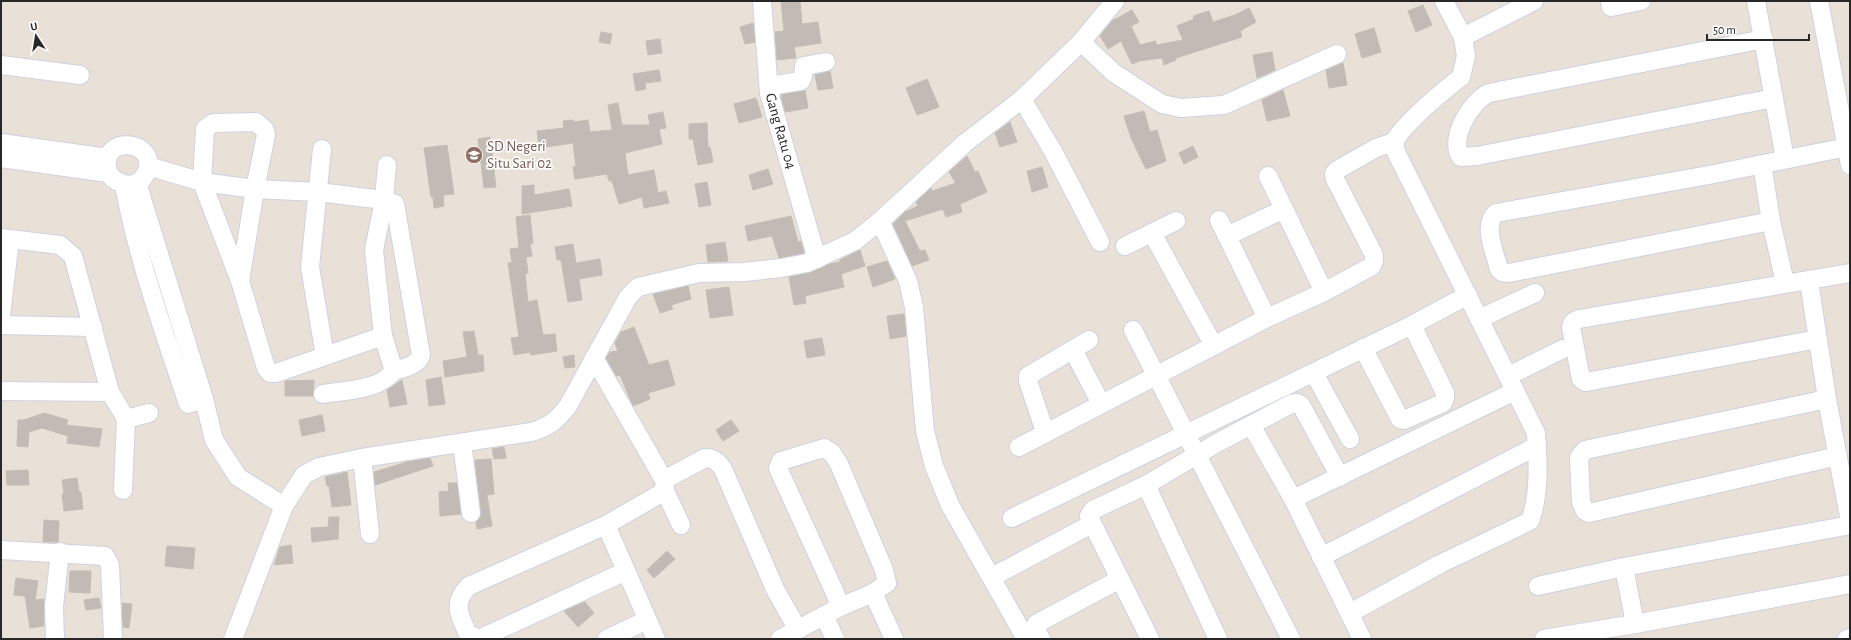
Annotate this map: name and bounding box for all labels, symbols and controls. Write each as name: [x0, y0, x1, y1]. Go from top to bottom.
north arrow: [16, 16, 56, 56]
scale bar: [1707, 16, 1809, 42]
text: U: [29, 21, 39, 33]
text: 50 m: [1713, 24, 1736, 36]
street label: Gang Ratu 04: [763, 92, 799, 171]
place label: SD Negeri Situ Sari 02: [487, 139, 552, 171]
school or university icon: SD Negeri Situ Sari 02: [464, 145, 484, 165]

